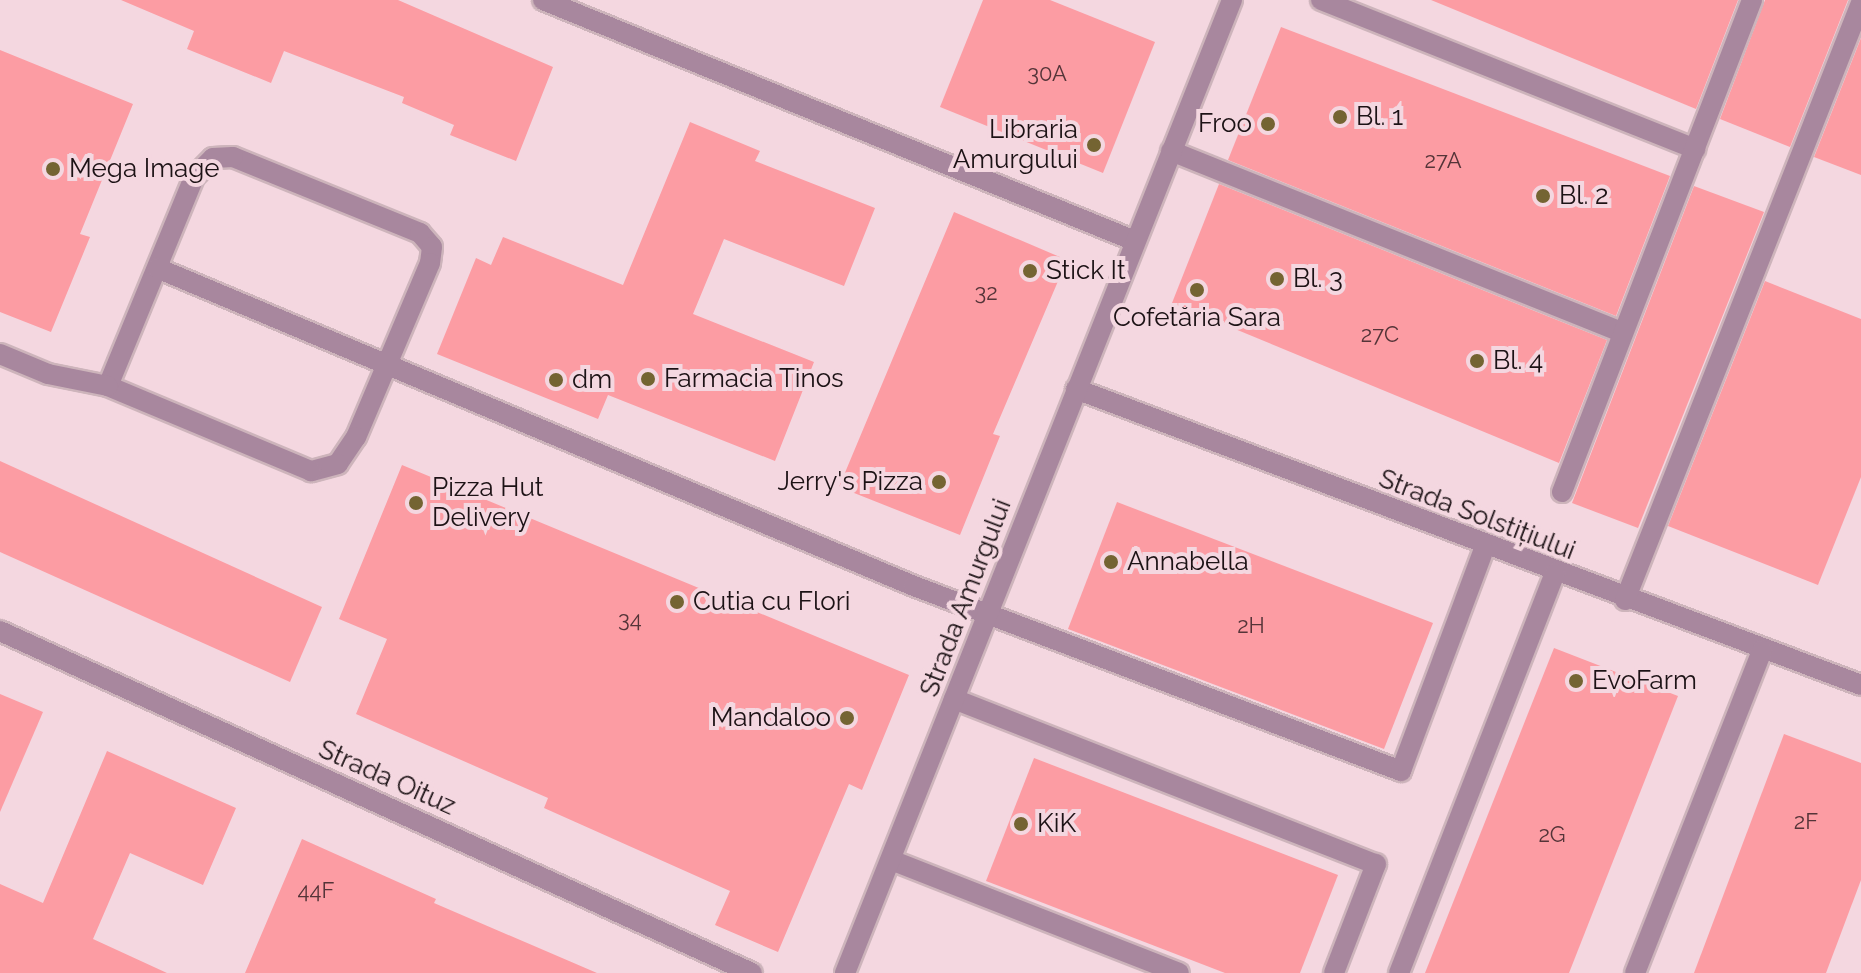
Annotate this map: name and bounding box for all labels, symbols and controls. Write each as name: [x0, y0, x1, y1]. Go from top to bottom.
house number: 30A: [1027, 61, 1067, 87]
place label: Bl. 1: [1356, 101, 1403, 133]
place label: Froo: [1198, 108, 1252, 140]
marker: Bl. 1: [1331, 108, 1349, 126]
place label: Libraria Amurgului: [953, 114, 1078, 176]
marker: Froo: [1259, 115, 1277, 133]
marker: Libraria Amurgului: [1085, 136, 1103, 154]
house number: 27A: [1424, 148, 1462, 174]
place label: Mega Image: [69, 153, 220, 185]
marker: Mega Image: [44, 160, 62, 178]
place label: Bl. 2: [1559, 180, 1608, 212]
marker: Bl. 2: [1534, 187, 1552, 205]
place label: Stick It: [1046, 255, 1126, 287]
marker: Stick It: [1021, 262, 1039, 280]
place label: Bl. 3: [1293, 263, 1343, 295]
marker: Bl. 3: [1268, 270, 1286, 288]
house number: 32: [974, 280, 998, 306]
marker: Cofetăria Sara: [1188, 281, 1206, 299]
place label: Cofetăria Sara: [1113, 302, 1281, 334]
house number: 27C: [1361, 322, 1399, 348]
place label: Bl. 4: [1493, 345, 1543, 377]
marker: Bl. 4: [1468, 352, 1486, 370]
place label: Farmacia Tinos: [664, 363, 844, 395]
place label: dm: [572, 364, 612, 396]
marker: Farmacia Tinos: [639, 370, 657, 388]
marker: dm: [547, 371, 565, 389]
street label: Strada Solstițiului: [1374, 463, 1580, 567]
place label: Jerry's Pizza: [777, 466, 923, 498]
place label: Pizza Hut Delivery: [432, 472, 544, 534]
marker: Jerry's Pizza: [930, 473, 948, 491]
marker: Pizza Hut Delivery: [407, 494, 425, 512]
street label: Strada Amurgului: [914, 494, 1018, 702]
place label: Annabella: [1127, 546, 1249, 578]
marker: Annabella: [1102, 553, 1120, 571]
place label: Cutia cu Flori: [693, 586, 850, 618]
marker: Cutia cu Flori: [668, 593, 686, 611]
house number: 34: [618, 607, 642, 633]
house number: 2H: [1237, 613, 1265, 639]
place label: EvoFarm: [1592, 665, 1697, 697]
marker: EvoFarm: [1567, 672, 1585, 690]
place label: Mandaloo: [711, 702, 831, 734]
marker: Mandaloo: [838, 709, 856, 727]
street label: Strada Oituz: [314, 734, 460, 822]
place label: KiK: [1037, 808, 1076, 840]
house number: 2F: [1794, 809, 1818, 835]
marker: KiK: [1012, 815, 1030, 833]
house number: 2G: [1538, 822, 1566, 848]
house number: 44F: [298, 878, 334, 904]

